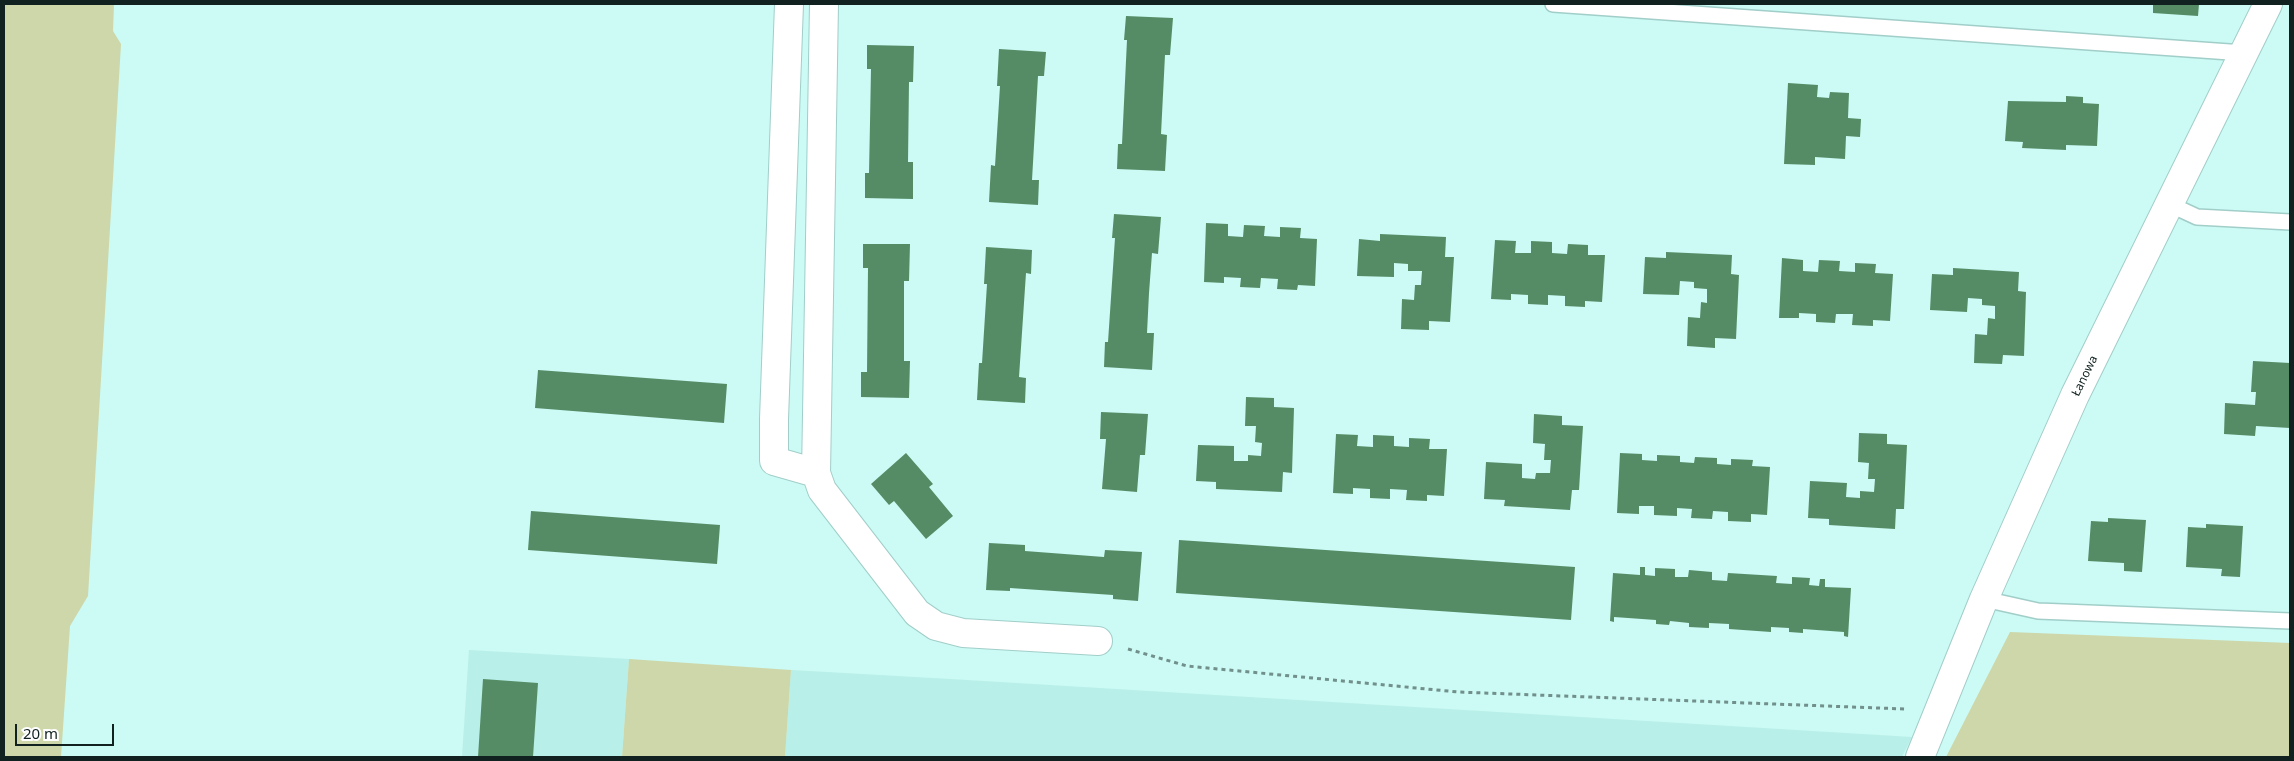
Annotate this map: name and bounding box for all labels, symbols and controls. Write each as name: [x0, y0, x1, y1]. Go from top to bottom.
street label: Łanowa: [2069, 353, 2101, 399]
scale bar: [18, 714, 116, 746]
text: 20 m: [23, 723, 58, 743]

